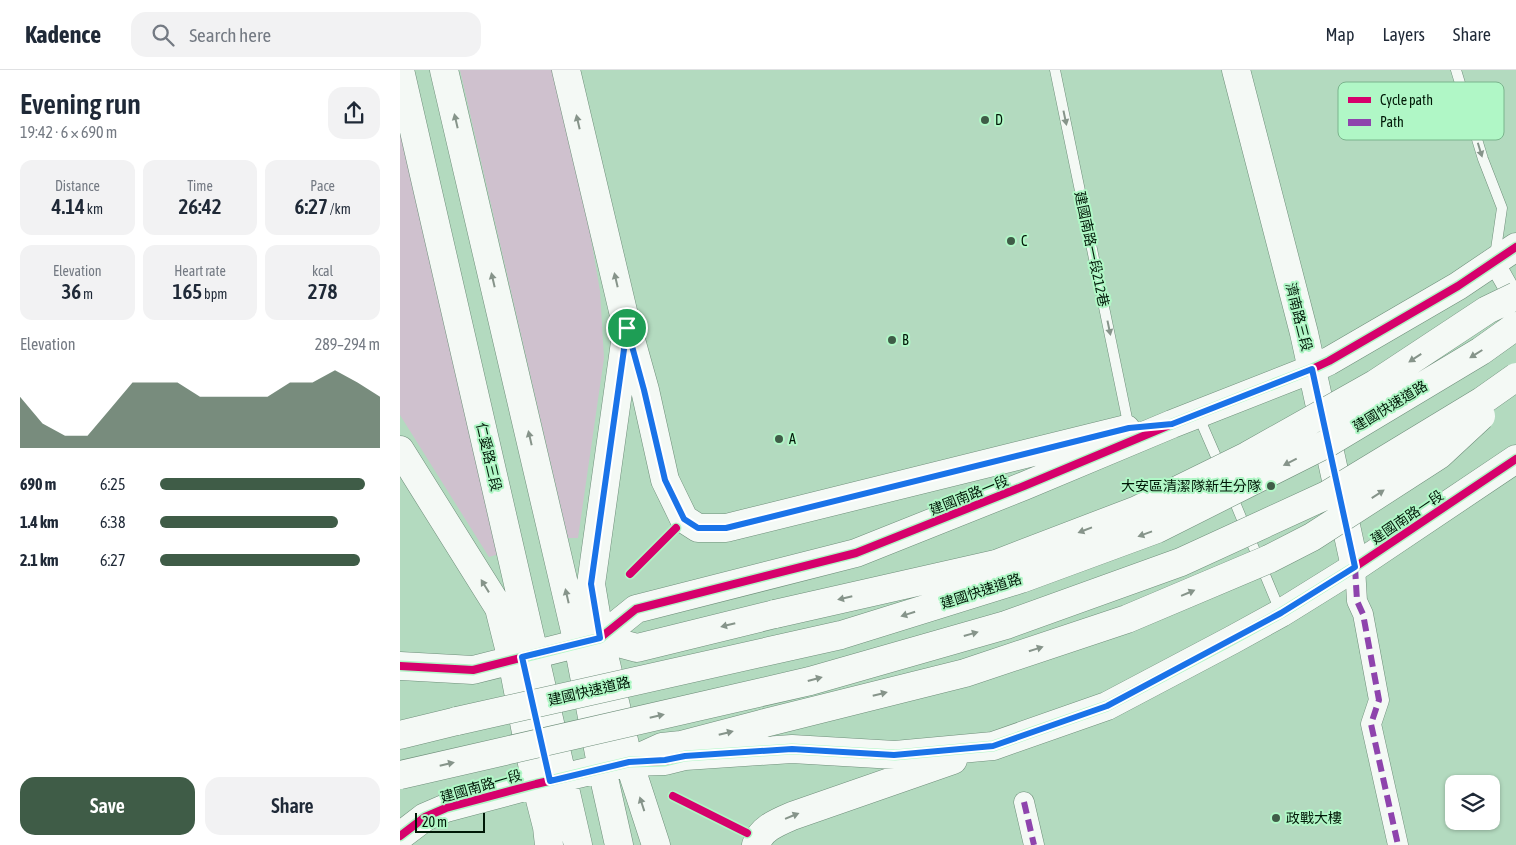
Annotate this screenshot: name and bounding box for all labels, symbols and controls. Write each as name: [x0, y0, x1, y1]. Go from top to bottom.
search box: [131, 12, 481, 57]
text: Kadence: [25, 21, 101, 48]
icon: search: [149, 21, 177, 49]
text: Search here: [189, 24, 271, 46]
text: Map: [1325, 24, 1354, 45]
text: Layers: [1382, 24, 1425, 45]
text: Share: [1453, 24, 1491, 45]
legend: [1338, 82, 1504, 140]
button: share: [328, 87, 380, 139]
text: Evening run: [20, 88, 141, 120]
text: Cycle path: [1380, 92, 1433, 108]
one-way arrow: [1061, 110, 1069, 126]
place label: D: [995, 112, 1003, 128]
one-way arrow: [452, 114, 460, 129]
marker: D: [979, 114, 991, 126]
text: Path: [1380, 114, 1404, 130]
one-way arrow: [574, 115, 582, 130]
text: 19:42 · 6 × 690 m: [20, 123, 117, 141]
one-way arrow: [1477, 143, 1485, 158]
text: Distance: [55, 178, 100, 194]
text: Time: [187, 178, 213, 194]
text: Pace: [310, 178, 335, 194]
street label: 建國南路一段212巷: [1072, 190, 1112, 308]
text: 4.14: [52, 194, 85, 218]
text: 26:42: [178, 194, 222, 218]
text: 6:27: [295, 194, 328, 218]
text: km: [85, 201, 103, 217]
text: /km: [328, 201, 351, 217]
place label: C: [1021, 233, 1028, 249]
marker: C: [1005, 235, 1017, 247]
text: Elevation: [53, 263, 102, 279]
text: Heart rate: [174, 263, 226, 279]
text: kcal: [312, 263, 333, 279]
one-way arrow: [489, 272, 497, 287]
one-way arrow: [612, 273, 620, 288]
text: 36: [61, 279, 81, 303]
text: 165: [173, 279, 202, 303]
text: 278: [308, 279, 337, 303]
street label: 濟南路三段: [1283, 281, 1315, 353]
text: m: [81, 286, 93, 302]
text: bpm: [202, 286, 227, 302]
pin: [606, 307, 648, 349]
icon: arrive: [613, 314, 641, 342]
one-way arrow: [1105, 320, 1113, 336]
place label: B: [902, 332, 909, 348]
marker: B: [886, 334, 898, 346]
text: Elevation: [20, 335, 75, 353]
text: 289–294 m: [315, 335, 380, 353]
one-way arrow: [1469, 349, 1482, 358]
one-way arrow: [1408, 353, 1421, 362]
street label: 建國快速道路: [1350, 378, 1430, 434]
street label: 仁愛路三段: [473, 421, 505, 493]
one-way arrow: [526, 430, 534, 445]
place label: A: [789, 431, 796, 447]
marker: A: [773, 433, 785, 445]
one-way arrow: [1283, 458, 1297, 466]
street label: 建國南路一段: [927, 472, 1011, 518]
text: 690 m: [20, 475, 56, 493]
text: 6:25: [100, 475, 125, 493]
place label: 大安區清潔隊新生分隊: [1121, 478, 1261, 494]
marker: 大安區清潔隊新生分隊: [1265, 480, 1277, 492]
street label: 建國南路一段: [1368, 487, 1446, 547]
one-way arrow: [1372, 490, 1385, 499]
text: 1.4 km: [20, 513, 59, 531]
text: 6:38: [100, 513, 125, 531]
one-way arrow: [1077, 526, 1092, 534]
one-way arrow: [1137, 531, 1152, 538]
text: 2.1 km: [20, 551, 59, 569]
text: 6:27: [100, 551, 125, 569]
street label: 建國快速道路: [939, 570, 1023, 612]
one-way arrow: [480, 579, 489, 592]
one-way arrow: [563, 589, 571, 604]
one-way arrow: [1181, 589, 1196, 597]
one-way arrow: [838, 594, 853, 602]
one-way arrow: [900, 611, 915, 619]
one-way arrow: [721, 621, 736, 629]
one-way arrow: [964, 630, 979, 638]
one-way arrow: [1029, 645, 1044, 653]
street label: 建國快速道路: [546, 674, 632, 708]
one-way arrow: [808, 675, 823, 683]
one-way arrow: [872, 690, 887, 698]
one-way arrow: [649, 712, 664, 720]
one-way arrow: [718, 729, 733, 737]
one-way arrow: [440, 760, 455, 768]
street label: 建國南路一段: [438, 767, 524, 805]
map controls: [1445, 775, 1500, 830]
button: layers: [1445, 775, 1500, 830]
button: Save: [20, 777, 195, 835]
button: Share: [205, 777, 380, 835]
one-way arrow: [638, 796, 645, 811]
scale bar: [415, 810, 485, 833]
place label: 政戰大樓: [1286, 810, 1342, 826]
one-way arrow: [785, 812, 800, 820]
marker: 政戰大樓: [1270, 812, 1282, 824]
text: 20 m: [422, 814, 447, 830]

